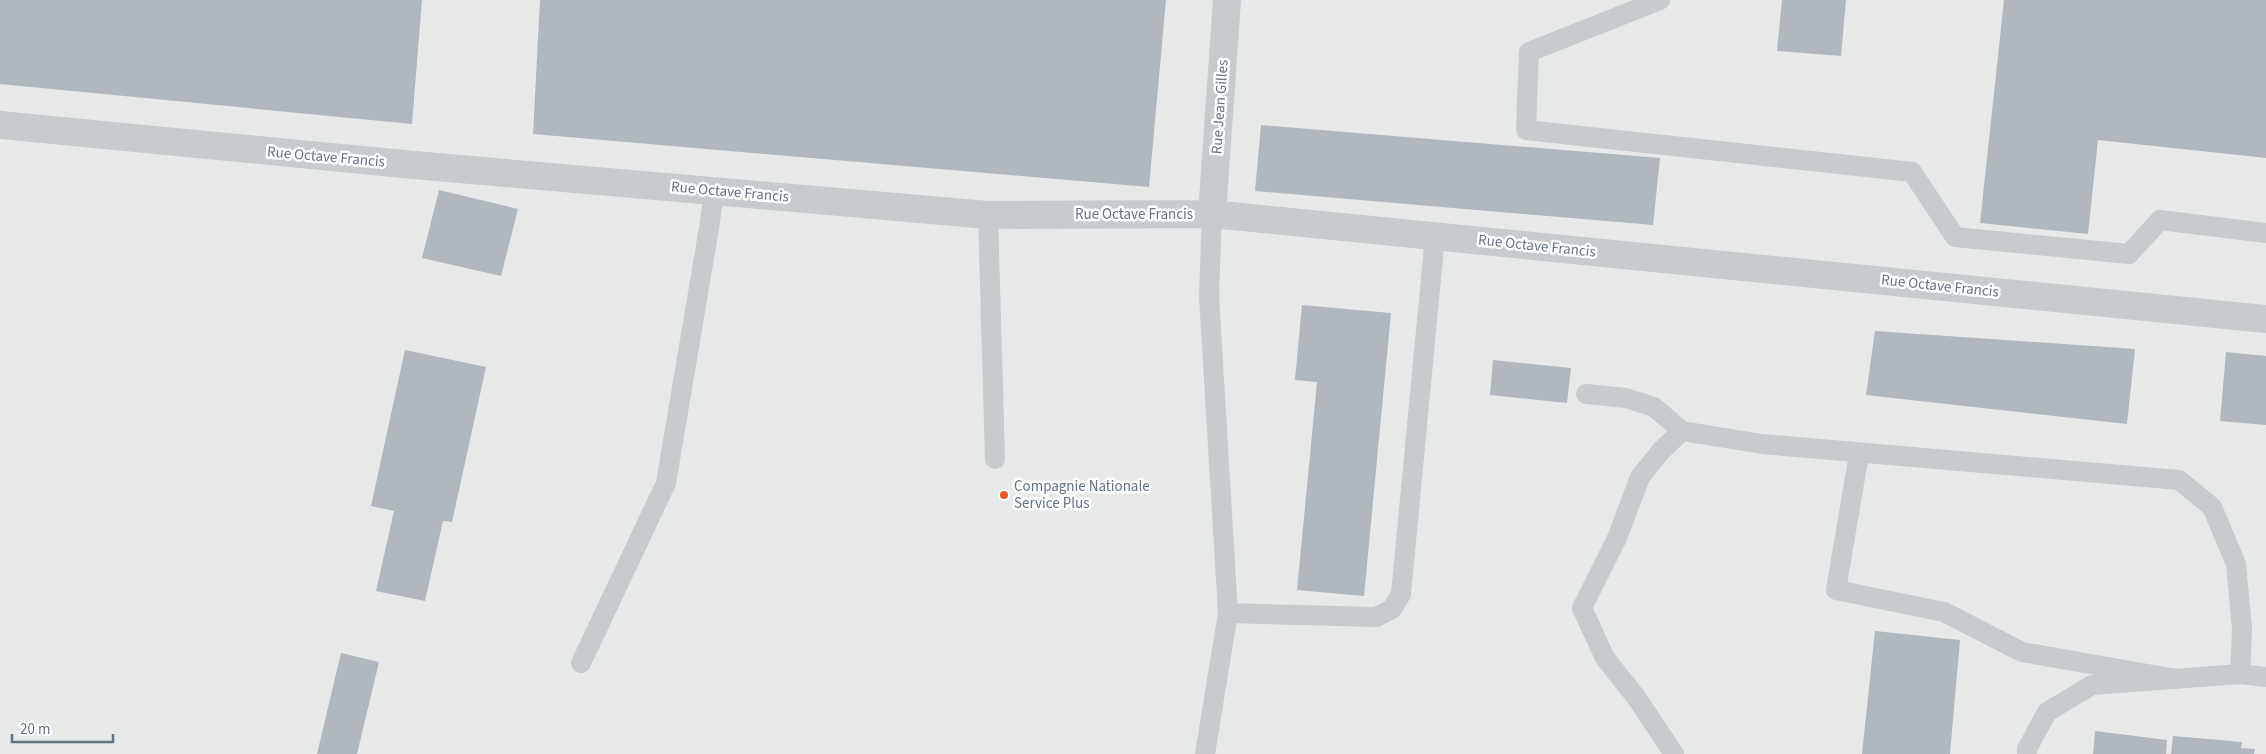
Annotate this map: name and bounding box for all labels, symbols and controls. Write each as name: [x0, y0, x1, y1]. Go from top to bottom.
street label: Rue Jean Gilles: [1206, 59, 1234, 155]
street label: Rue Octave Francis: [266, 141, 386, 173]
street label: Rue Octave Francis: [670, 176, 790, 208]
street label: Rue Octave Francis: [1075, 204, 1193, 225]
street label: Rue Octave Francis: [1477, 229, 1597, 263]
street label: Rue Octave Francis: [1880, 269, 2000, 303]
place label: Compagnie Nationale Service Plus: [1014, 476, 1150, 514]
marker: Compagnie Nationale Service Plus: [998, 489, 1010, 501]
scale bar: [12, 712, 114, 744]
text: 20 m: [20, 719, 50, 740]

